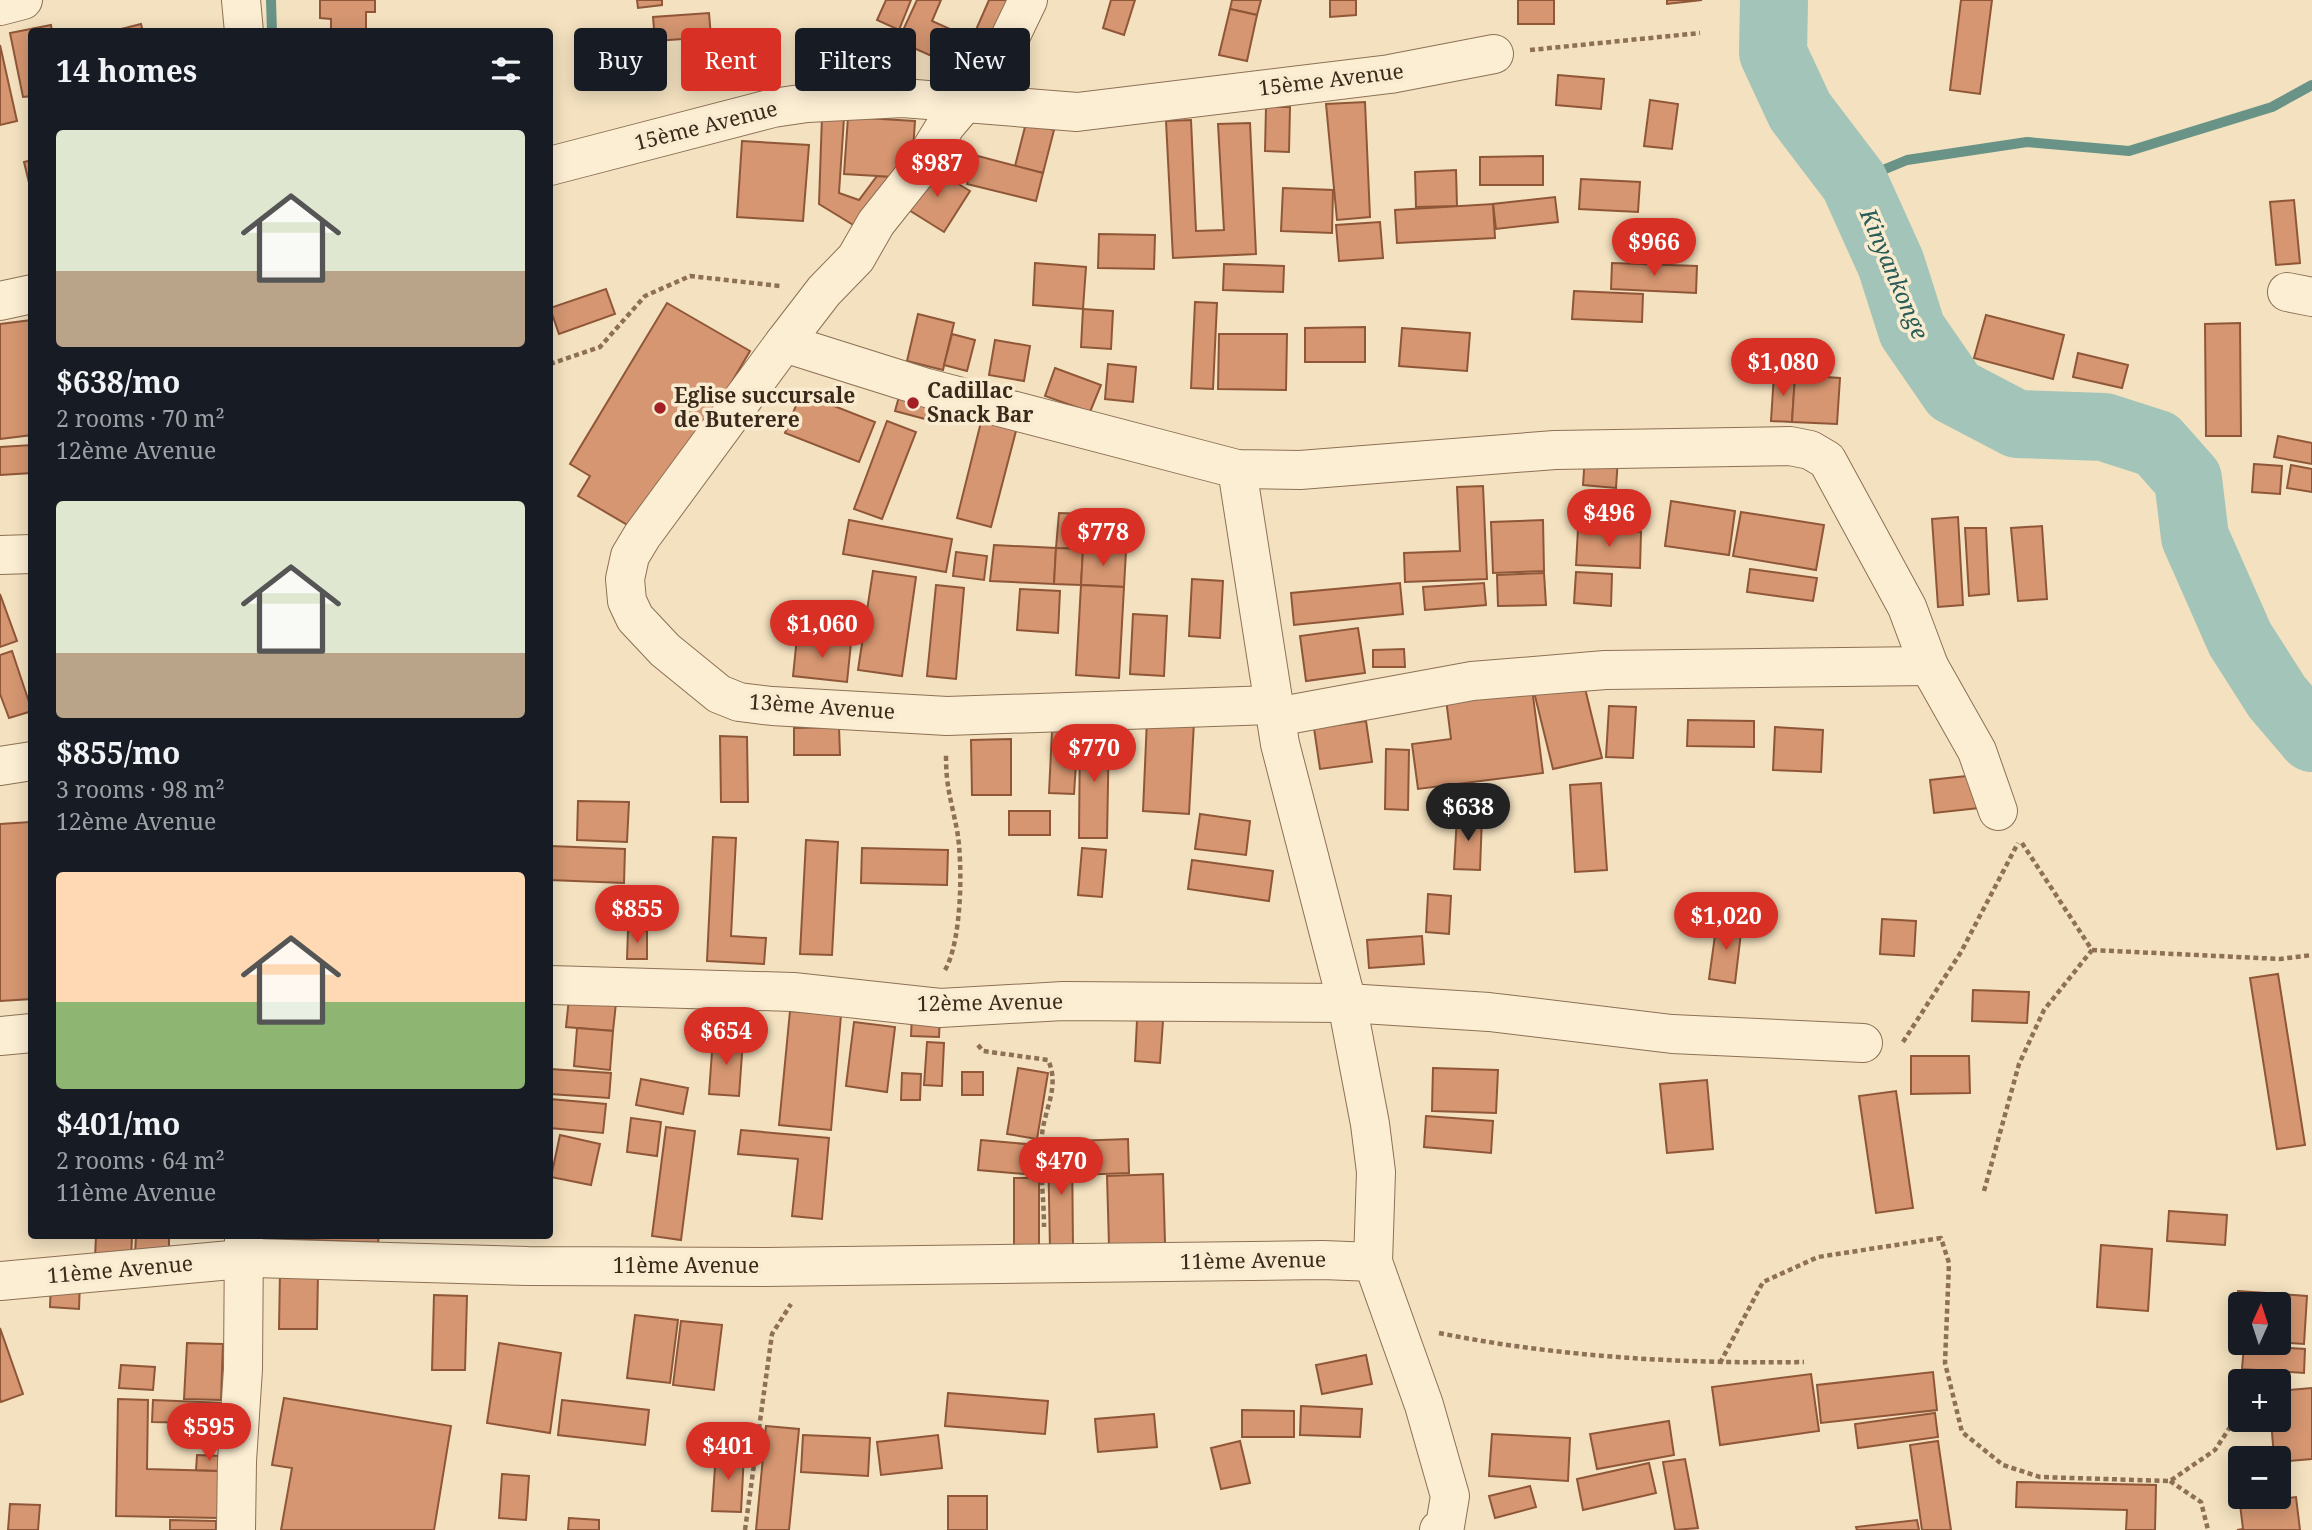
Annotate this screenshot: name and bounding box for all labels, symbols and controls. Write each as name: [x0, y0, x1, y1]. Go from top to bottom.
chip: Buy: [574, 28, 667, 91]
chip: Rent: [681, 28, 781, 91]
chip: Filters: [795, 28, 916, 91]
chip: New: [930, 28, 1030, 91]
text: 14 homes: [56, 50, 197, 91]
icon: filters: [487, 51, 525, 89]
street label: 15ème Avenue: [1257, 56, 1405, 102]
street label: 15ème Avenue: [631, 94, 780, 156]
pin: $987: [896, 140, 978, 199]
text: $987: [911, 146, 963, 178]
icon: home: [228, 175, 354, 301]
water label: Kinyankonge: [1853, 202, 1937, 344]
pin: $966: [1613, 218, 1695, 278]
text: $966: [1628, 225, 1680, 257]
pin: $1,080: [1726, 338, 1840, 398]
text: $1,080: [1747, 345, 1819, 377]
text: $638/mo: [56, 361, 180, 402]
place label: Cadillac Snack Bar: [927, 376, 1033, 428]
place label: Eglise succursale de Buterere: [674, 381, 855, 433]
marker: Cadillac Snack Bar: [905, 395, 921, 411]
marker: Eglise succursale de Buterere: [652, 400, 668, 416]
text: 2 rooms · 70 m²: [56, 402, 225, 434]
text: 12ème Avenue: [56, 434, 216, 466]
pin: $496: [1568, 490, 1650, 549]
text: $496: [1583, 496, 1635, 528]
pin: $778: [1062, 508, 1144, 568]
text: $778: [1077, 515, 1129, 547]
icon: home: [228, 546, 354, 672]
pin: $1,060: [765, 600, 879, 660]
text: $1,060: [786, 607, 858, 639]
street label: 13ème Avenue: [748, 687, 896, 725]
pin: $770: [1053, 724, 1135, 784]
text: $770: [1068, 731, 1120, 763]
text: $855/mo: [56, 732, 180, 773]
text: 3 rooms · 98 m²: [56, 773, 225, 805]
pin: $638: [1427, 784, 1509, 843]
text: $638: [1442, 790, 1494, 822]
text: 12ème Avenue: [56, 805, 216, 837]
pin: $855: [596, 886, 678, 945]
text: $855: [611, 892, 663, 924]
pin: $1,020: [1669, 892, 1783, 952]
text: $1,020: [1690, 899, 1762, 931]
icon: home: [228, 917, 354, 1043]
street label: 12ème Avenue: [917, 987, 1063, 1017]
pin: $654: [685, 1007, 767, 1067]
text: $654: [700, 1014, 752, 1046]
text: $401/mo: [56, 1103, 180, 1144]
pin: $470: [1020, 1138, 1102, 1197]
text: 2 rooms · 64 m²: [56, 1144, 225, 1176]
text: $470: [1035, 1144, 1087, 1176]
text: 11ème Avenue: [56, 1176, 216, 1208]
street label: 11ème Avenue: [1180, 1245, 1326, 1275]
street label: 11ème Avenue: [46, 1249, 194, 1289]
street label: 11ème Avenue: [613, 1251, 759, 1279]
north arrow: [2228, 1292, 2291, 1354]
map controls: [2228, 1292, 2291, 1509]
button: +: [2228, 1369, 2291, 1432]
pin: $595: [168, 1404, 250, 1463]
text: $595: [183, 1410, 235, 1442]
pin: $401: [687, 1422, 769, 1482]
text: $401: [702, 1429, 754, 1461]
button: −: [2228, 1446, 2291, 1509]

